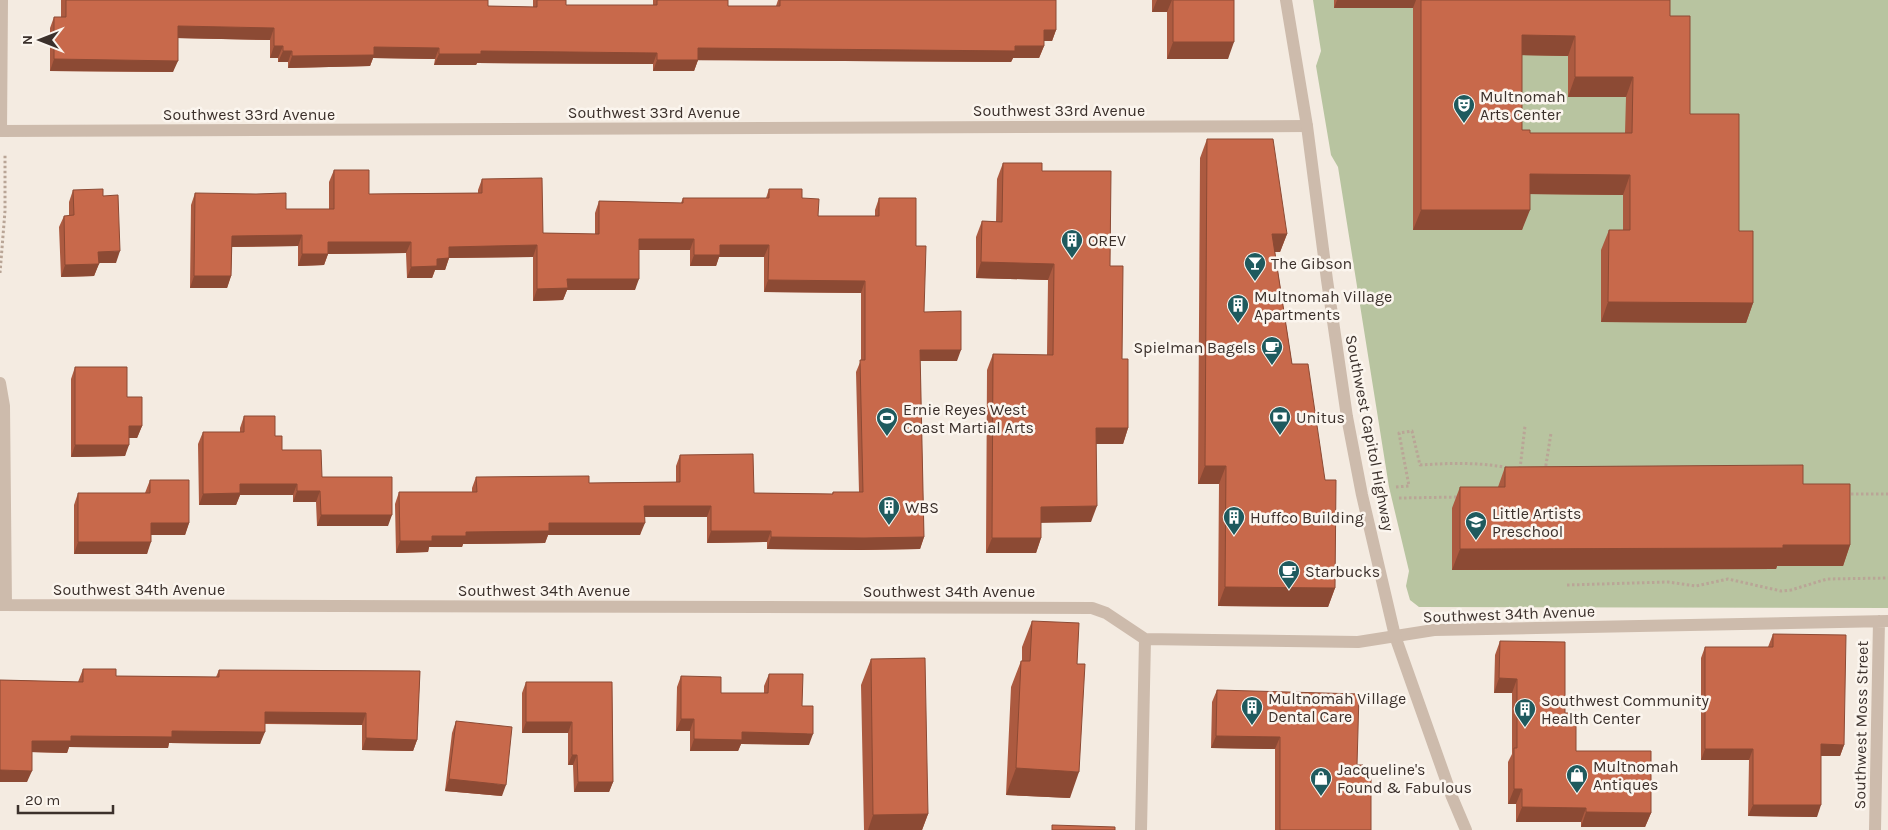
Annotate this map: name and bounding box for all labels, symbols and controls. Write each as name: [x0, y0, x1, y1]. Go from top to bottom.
north arrow: [15, 15, 65, 65]
text: N: [19, 35, 36, 45]
place label: Multnomah Arts Center: [1480, 87, 1566, 124]
theatre icon: Multnomah Arts Center: [1452, 93, 1476, 124]
street label: Southwest 33rd Avenue: [973, 101, 1145, 120]
street label: Southwest 33rd Avenue: [568, 103, 740, 122]
street label: Southwest 33rd Avenue: [163, 105, 335, 124]
building icon: OREV: [1060, 228, 1084, 259]
place label: OREV: [1088, 231, 1126, 250]
bar icon: The Gibson: [1243, 251, 1267, 282]
place label: The Gibson: [1271, 254, 1352, 273]
place label: Multnomah Village Apartments: [1254, 287, 1392, 324]
building icon: Multnomah Village Apartments: [1226, 293, 1250, 324]
street label: Southwest Capitol Highway: [1342, 333, 1398, 533]
cafe icon: Spielman Bagels: [1260, 335, 1284, 366]
place label: Spielman Bagels: [1133, 338, 1256, 357]
place label: Ernie Reyes West Coast Martial Arts: [903, 400, 1034, 437]
bank icon: Unitus: [1268, 405, 1292, 436]
sports icon: Ernie Reyes West Coast Martial Arts: [875, 406, 899, 437]
place label: Unitus: [1296, 408, 1345, 427]
building icon: WBS: [877, 495, 901, 526]
place label: WBS: [905, 498, 939, 517]
place label: Little Artists Preschool: [1492, 504, 1581, 541]
building icon: Huffco Building: [1222, 505, 1246, 536]
place label: Huffco Building: [1250, 508, 1364, 527]
school or university icon: Little Artists Preschool: [1464, 510, 1488, 541]
cafe icon: Starbucks: [1277, 559, 1301, 590]
place label: Starbucks: [1305, 562, 1380, 581]
street label: Southwest 34th Avenue: [53, 580, 225, 599]
street label: Southwest 34th Avenue: [458, 581, 630, 600]
street label: Southwest 34th Avenue: [863, 582, 1035, 601]
street label: Southwest 34th Avenue: [1423, 601, 1595, 627]
street label: Southwest Moss Street: [1850, 641, 1872, 809]
place label: Multnomah Village Dental Care: [1268, 689, 1406, 726]
place label: Southwest Community Health Center: [1541, 691, 1709, 728]
building icon: Multnomah Village Dental Care: [1240, 695, 1264, 726]
building icon: Southwest Community Health Center: [1513, 697, 1537, 728]
place label: Multnomah Antiques: [1593, 757, 1679, 794]
place label: Jacqueline's Found & Fabulous: [1337, 760, 1472, 797]
shop icon: Multnomah Antiques: [1565, 763, 1589, 794]
shop icon: Jacqueline's Found & Fabulous: [1309, 766, 1333, 797]
scale bar: [18, 782, 112, 814]
text: 20 m: [25, 791, 60, 809]

